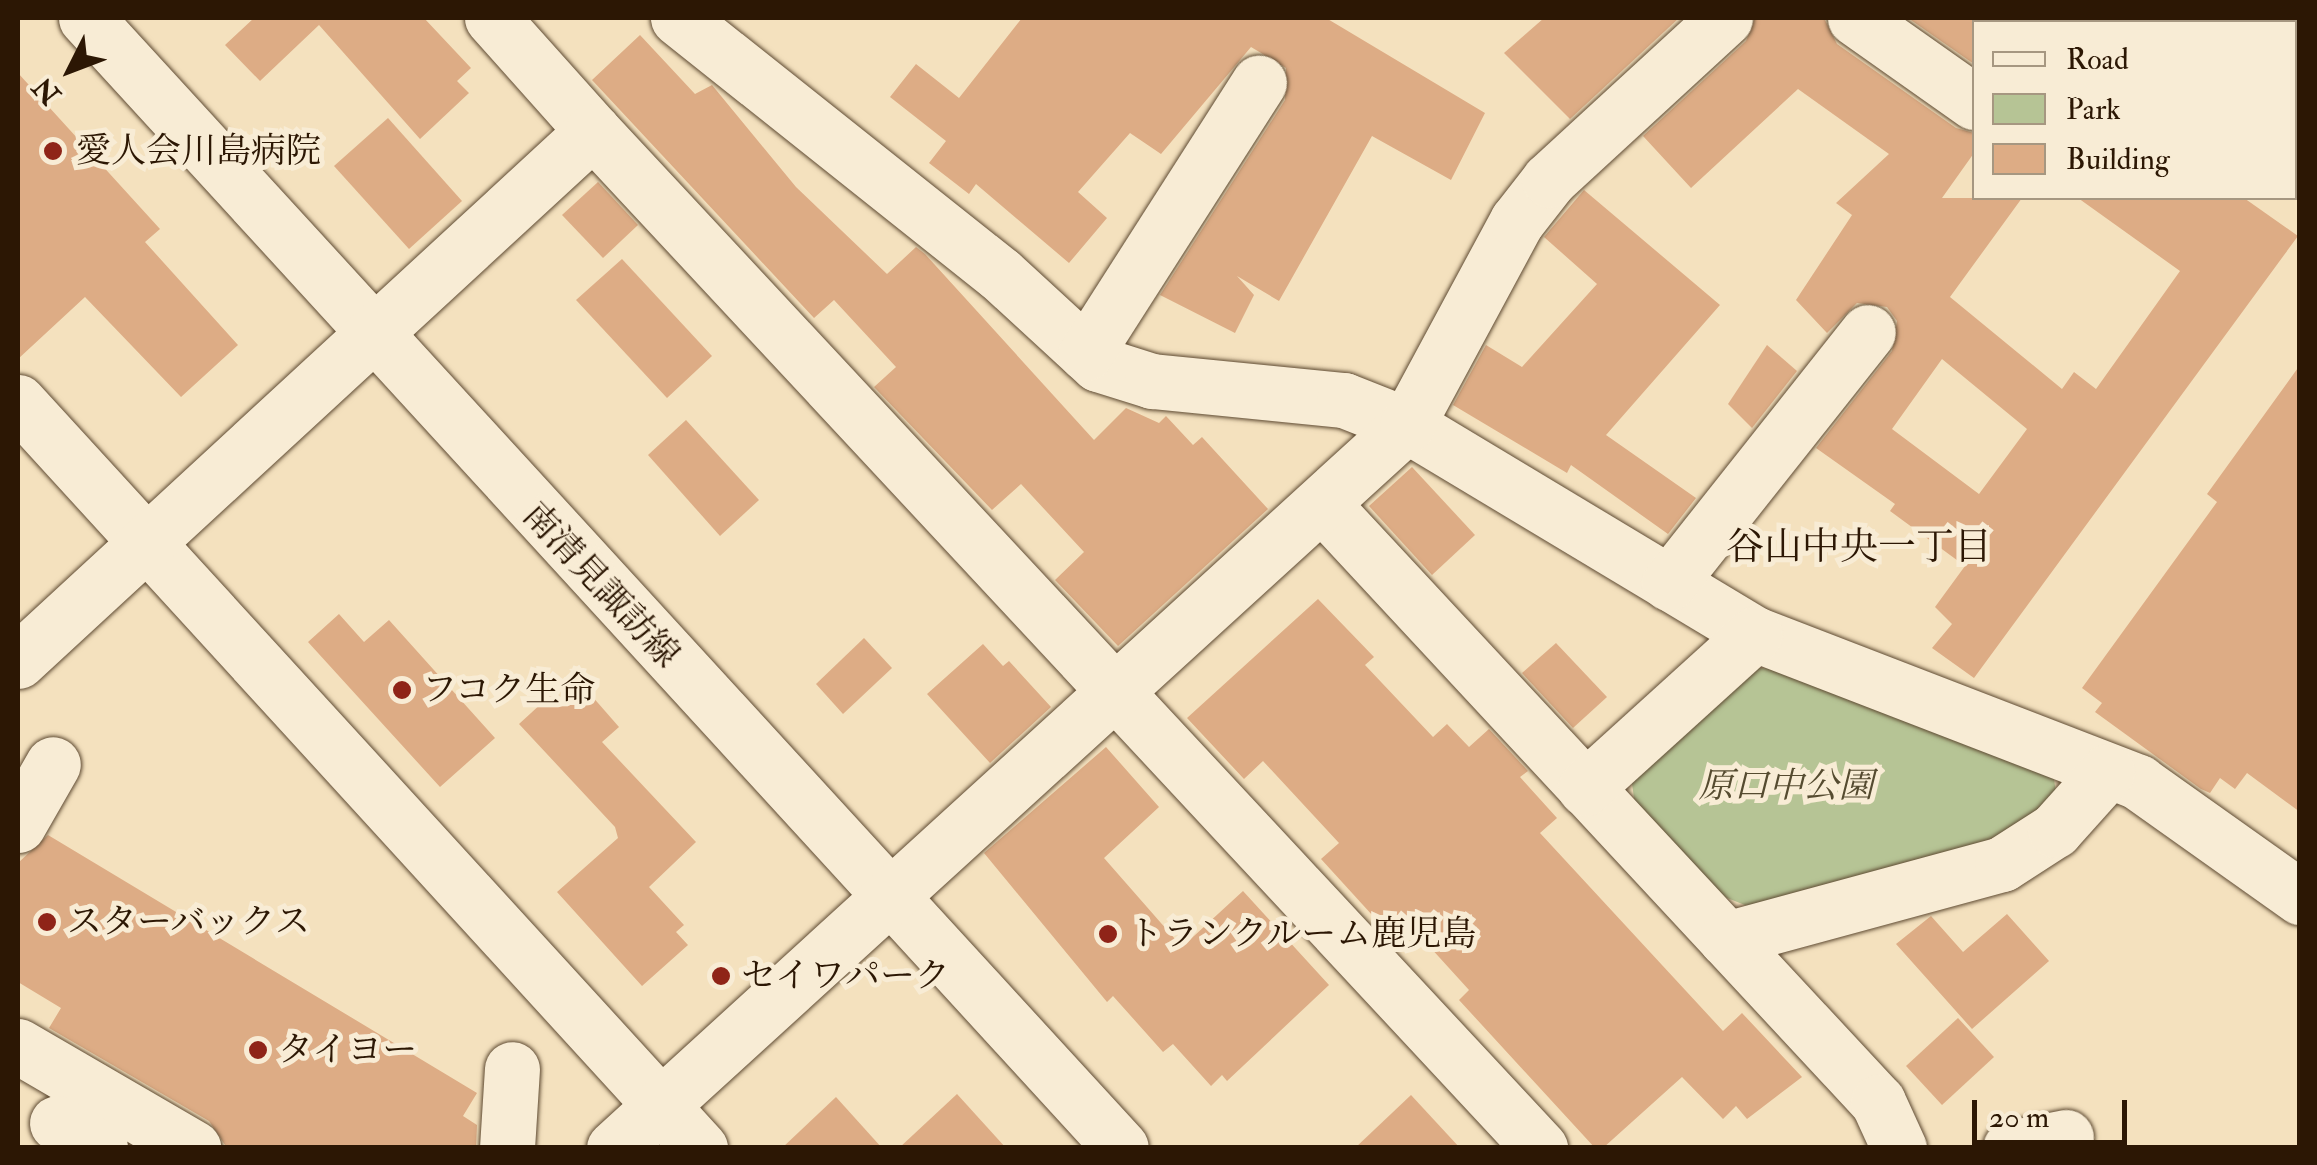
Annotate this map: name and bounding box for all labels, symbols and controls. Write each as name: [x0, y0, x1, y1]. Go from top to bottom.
north arrow: [20, 20, 120, 120]
legend: [1972, 20, 2297, 200]
text: Road: [2066, 41, 2129, 78]
text: N: [26, 69, 69, 111]
text: Park: [2066, 91, 2121, 128]
place label: 愛人会川島病院: [76, 130, 321, 172]
marker: 愛人会川島病院: [40, 138, 66, 164]
text: Building: [2066, 141, 2170, 178]
street label: 南清見諏訪線: [514, 494, 688, 676]
district label: 谷山中央一丁目: [1726, 525, 1992, 571]
place label: フコク生命: [422, 669, 597, 711]
marker: フコク生命: [391, 679, 413, 701]
park label: 原口中公園: [1699, 765, 1873, 807]
place label: スターバックス: [67, 901, 312, 943]
marker: スターバックス: [36, 911, 58, 933]
place label: トランクルーム鹿児島: [1128, 913, 1478, 955]
marker: トランクルーム鹿児島: [1097, 923, 1119, 945]
place label: セイワパーク: [741, 955, 951, 997]
marker: セイワパーク: [710, 965, 732, 987]
place label: タイヨー: [278, 1029, 418, 1071]
marker: タイヨー: [247, 1039, 269, 1061]
scale bar: [1977, 1080, 2132, 1142]
text: 20 m: [1989, 1099, 2049, 1136]

